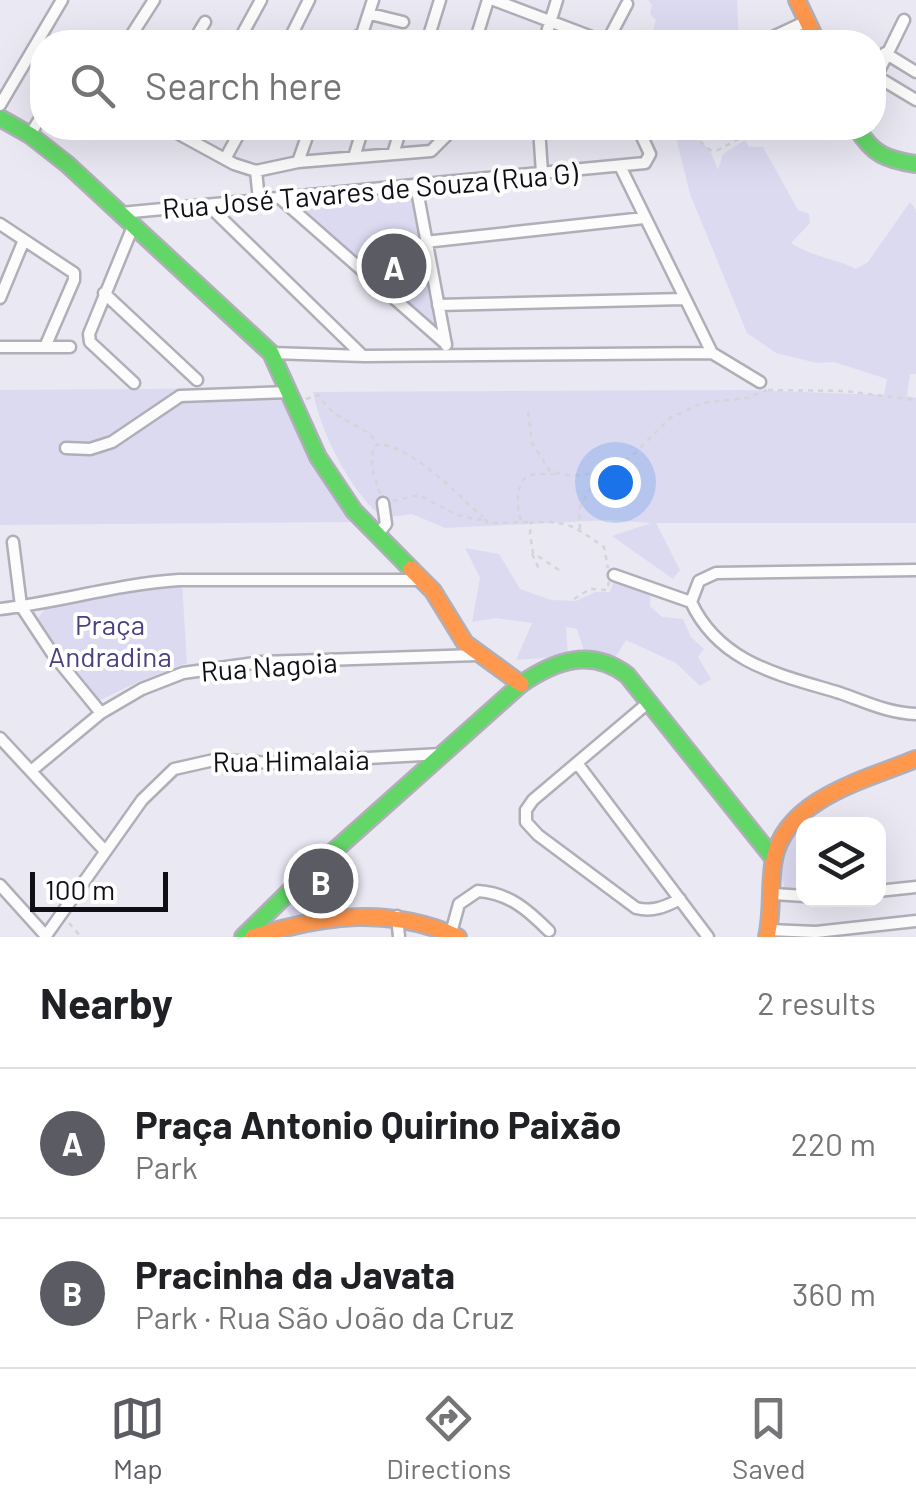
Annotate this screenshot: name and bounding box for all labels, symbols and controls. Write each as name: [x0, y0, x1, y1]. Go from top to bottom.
search box: [30, 30, 886, 140]
icon: search: [65, 58, 120, 113]
text: Search here: [145, 62, 343, 108]
street label: Rua José Tavares de Souza (Rua G): [161, 155, 580, 225]
pin: A: [362, 228, 426, 304]
your location: [590, 457, 641, 508]
park label: Praça Andradina: [48, 607, 172, 673]
street label: Rua Nagoia: [199, 644, 339, 688]
street label: Rua Himalaia: [212, 742, 370, 778]
map controls: [796, 817, 886, 907]
button: layers: [796, 817, 886, 907]
pin: B: [288, 844, 354, 918]
scale bar: [30, 867, 168, 911]
text: 100 m: [45, 872, 115, 906]
text: Nearby: [40, 977, 173, 1027]
text: 2 results: [757, 983, 876, 1021]
text: Praça Antonio Quirino Paixão: [135, 1101, 621, 1147]
text: A: [62, 1124, 83, 1162]
text: 220 m: [791, 1124, 876, 1162]
text: Park: [135, 1147, 198, 1185]
text: Pracinha da Javata: [135, 1251, 455, 1297]
text: B: [63, 1274, 82, 1312]
text: 360 m: [792, 1274, 876, 1312]
text: Park · Rua São João da Cruz: [135, 1297, 514, 1335]
tab: Map: [110, 1391, 165, 1485]
tab: Directions: [386, 1391, 511, 1485]
tab: Saved: [732, 1391, 806, 1485]

